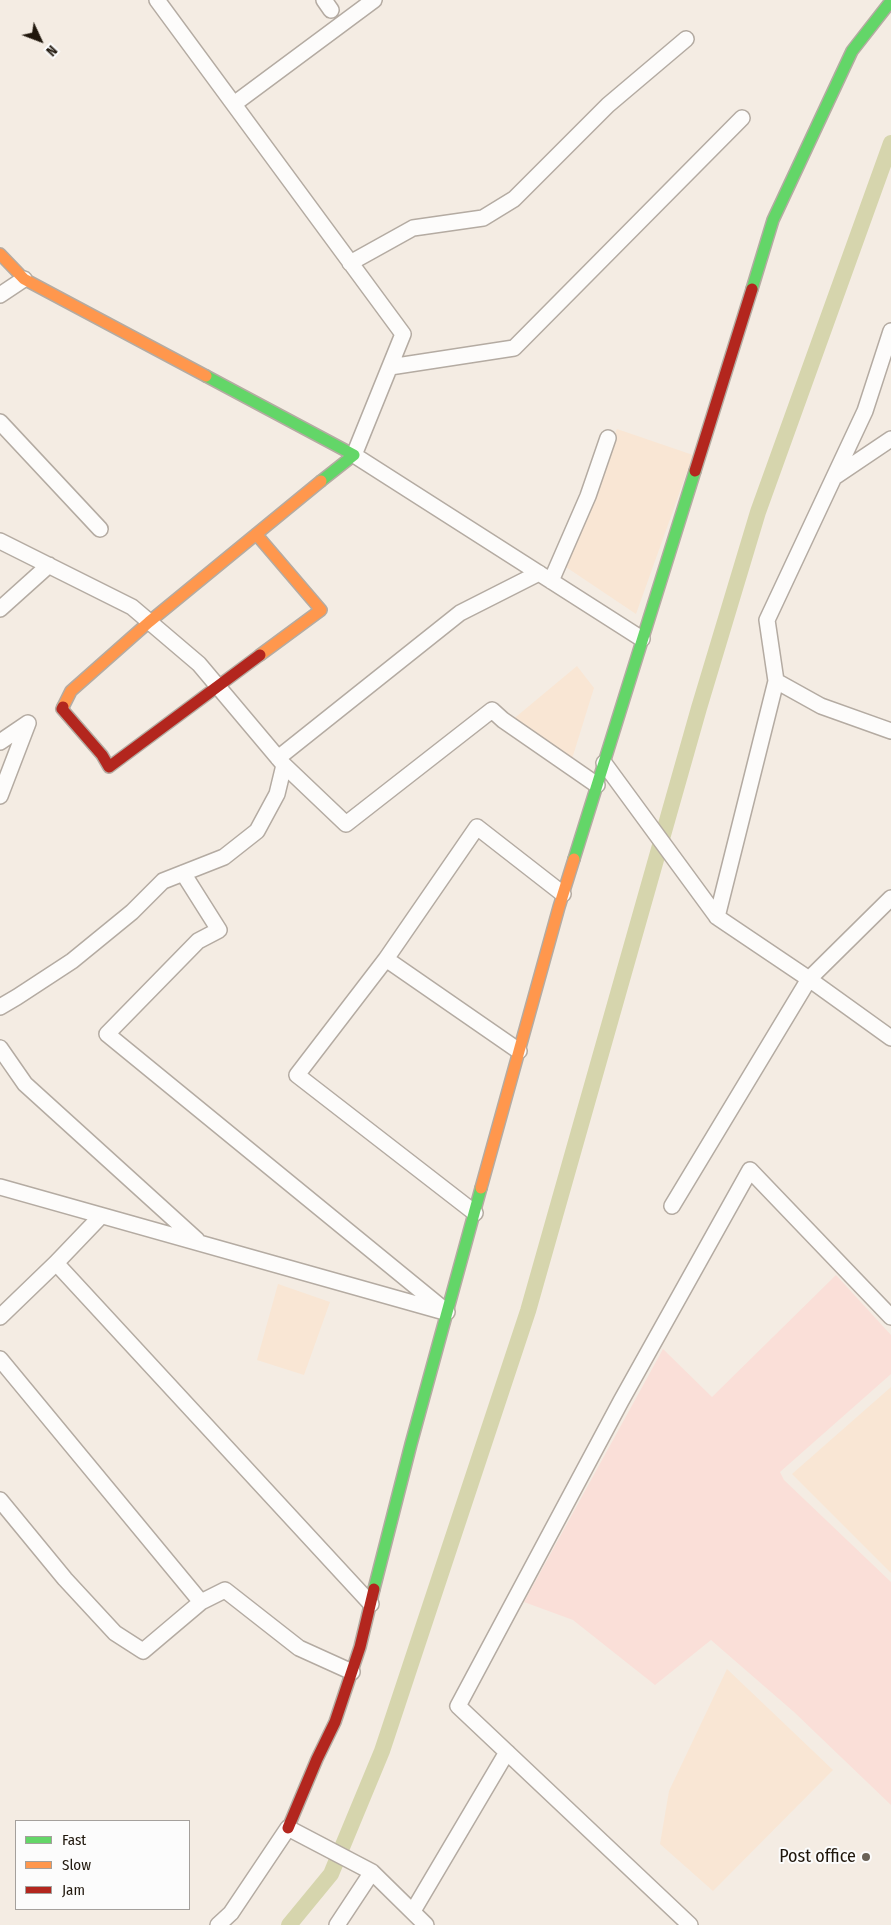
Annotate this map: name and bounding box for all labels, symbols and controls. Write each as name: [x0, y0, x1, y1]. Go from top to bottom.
north arrow: [15, 15, 65, 65]
text: N: [42, 42, 60, 59]
legend: [15, 1820, 190, 1910]
text: Fast: [62, 1831, 86, 1849]
place label: Post office: [779, 1846, 856, 1868]
marker: Post office: [860, 1851, 872, 1863]
text: Slow: [62, 1856, 91, 1874]
text: Jam: [62, 1881, 85, 1899]

